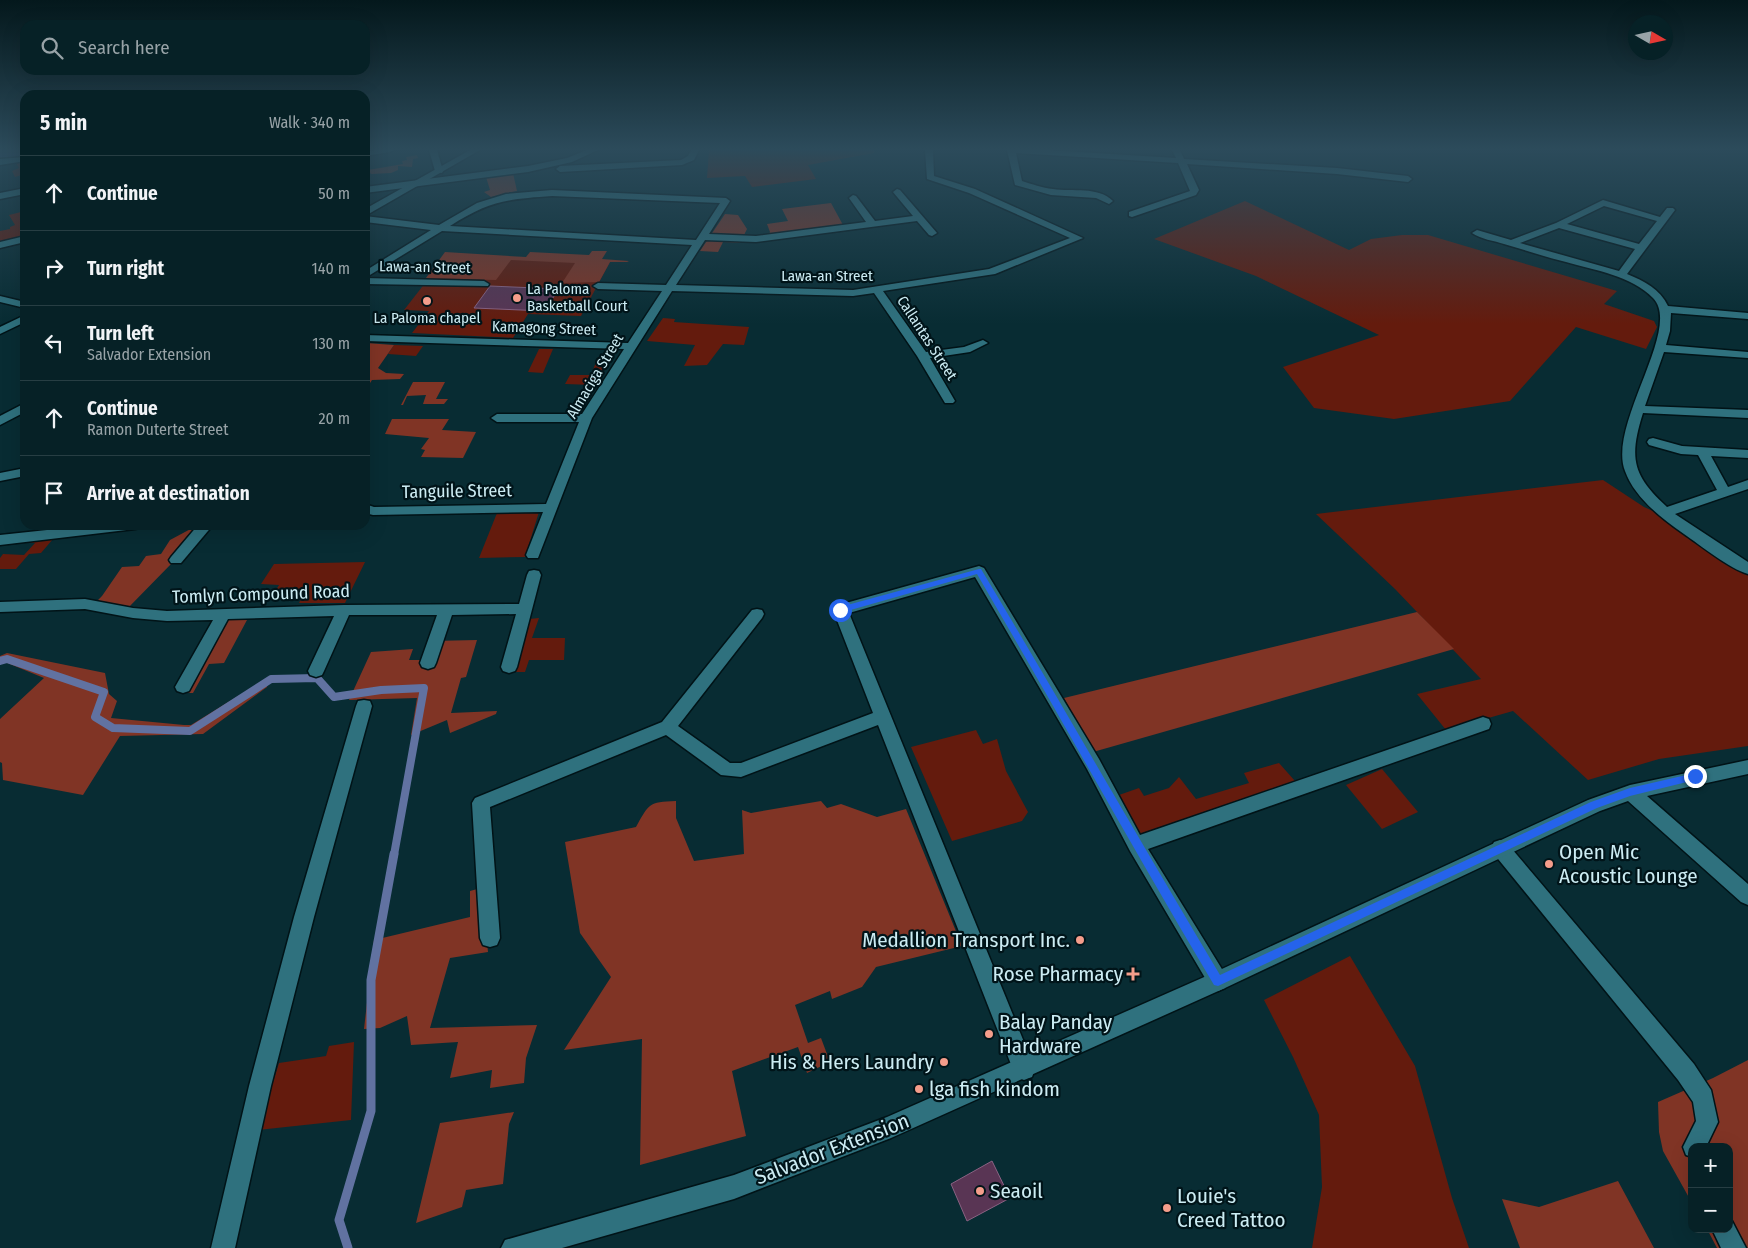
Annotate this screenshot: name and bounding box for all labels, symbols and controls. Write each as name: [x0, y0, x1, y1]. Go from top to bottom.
north arrow: [1628, 15, 1673, 60]
search box: [20, 20, 370, 75]
icon: search: [38, 34, 66, 62]
text: Search here: [78, 36, 170, 59]
text: 5 min: [40, 110, 87, 136]
text: Walk · 340 m: [269, 113, 350, 132]
icon: ahead: [40, 179, 68, 207]
text: Continue: [87, 182, 158, 205]
text: 50 m: [318, 184, 350, 203]
icon: right: [40, 254, 68, 282]
text: Turn right: [87, 257, 164, 280]
street label: Lawa-an Street: [379, 257, 471, 277]
text: 140 m: [312, 259, 350, 278]
street label: Lawa-an Street: [781, 267, 873, 285]
place label: La Paloma Basketball Court: [527, 280, 628, 315]
marker: La Paloma Basketball Court: [511, 292, 523, 304]
street label: Callantas Street: [893, 293, 961, 383]
marker: La Paloma chapel: [421, 295, 433, 307]
place label: La Paloma chapel: [374, 309, 480, 327]
street label: Kamagong Street: [492, 317, 596, 339]
text: Turn left: [87, 322, 154, 345]
icon: left: [40, 329, 68, 357]
street label: Almaciga Street: [563, 330, 627, 422]
text: 130 m: [312, 334, 350, 353]
text: Salvador Extension: [87, 345, 211, 364]
text: Continue: [87, 397, 158, 420]
icon: ahead: [40, 404, 68, 432]
text: 20 m: [319, 409, 350, 428]
text: Ramon Duterte Street: [87, 420, 228, 439]
icon: arrive: [40, 479, 68, 507]
street label: Tanguile Street: [402, 479, 512, 503]
text: Arrive at destination: [87, 482, 250, 505]
street label: Tomlyn Compound Road: [172, 580, 350, 608]
route start: [829, 599, 852, 622]
route end: [1684, 765, 1707, 788]
place label: Open Mic Acoustic Lounge: [1559, 839, 1698, 889]
marker: Open Mic Acoustic Lounge: [1543, 858, 1555, 870]
place label: Medallion Transport Inc.: [862, 927, 1070, 953]
marker: Medallion Transport Inc.: [1074, 934, 1086, 946]
place label: Rose Pharmacy: [993, 961, 1124, 987]
marker: Rose Pharmacy: [1127, 968, 1139, 980]
place label: Balay Panday Hardware: [999, 1009, 1113, 1059]
marker: Balay Panday Hardware: [983, 1028, 995, 1040]
place label: His & Hers Laundry: [770, 1049, 935, 1075]
marker: His & Hers Laundry: [938, 1056, 950, 1068]
place label: lga fish kindom: [929, 1076, 1060, 1102]
marker: lga fish kindom: [913, 1083, 925, 1095]
street label: Salvador Extension: [751, 1108, 913, 1190]
map controls: [1688, 1143, 1733, 1233]
button: +: [1688, 1143, 1733, 1188]
place label: Seaoil: [990, 1178, 1043, 1204]
place label: Louie's Creed Tattoo: [1177, 1183, 1286, 1233]
marker: Seaoil: [974, 1185, 986, 1197]
button: −: [1688, 1188, 1733, 1233]
marker: Louie's Creed Tattoo: [1161, 1202, 1173, 1214]

